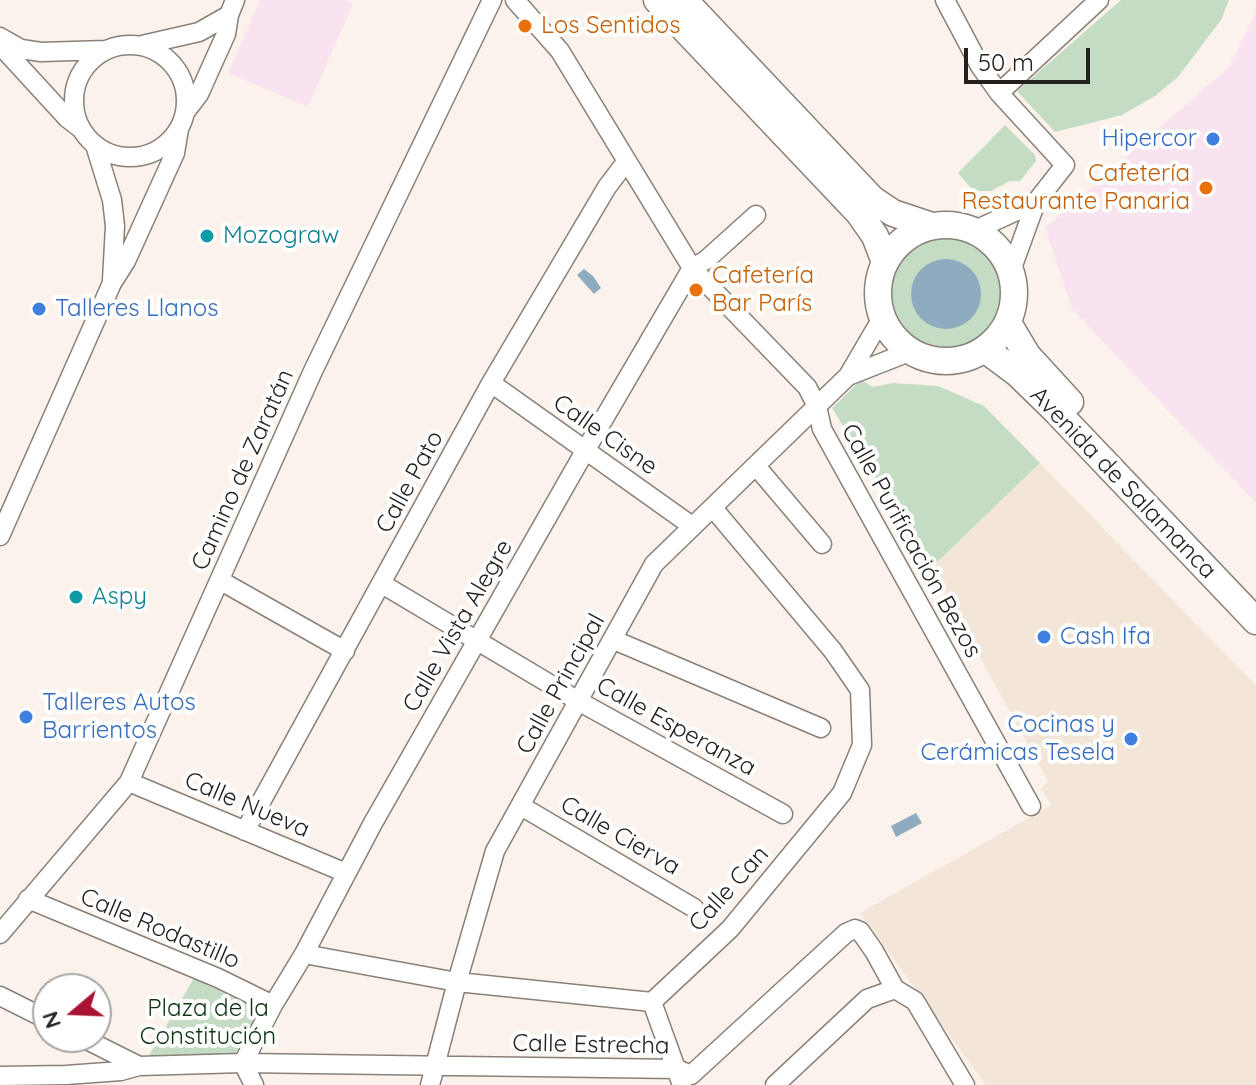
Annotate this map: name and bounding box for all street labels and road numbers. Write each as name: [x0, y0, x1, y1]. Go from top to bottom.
street label: Camino de Zaratán: [186, 365, 300, 575]
street label: Avenida de Salamanca: [1024, 381, 1222, 585]
street label: Calle Cisne: [547, 389, 663, 481]
street label: Calle Purificación Bezos: [835, 419, 987, 663]
street label: Calle Pato: [370, 426, 450, 538]
street label: Calle Vista Alegre: [397, 535, 519, 717]
street label: Calle Principal: [511, 609, 611, 759]
street label: Calle Esperanza: [591, 671, 761, 783]
street label: Calle Nueva: [180, 766, 314, 844]
street label: Calle Cierva: [555, 790, 685, 882]
street label: Calle Can: [683, 840, 775, 938]
street label: Calle Rodastillo: [76, 882, 244, 976]
street label: Calle Estrecha: [512, 1029, 670, 1061]

